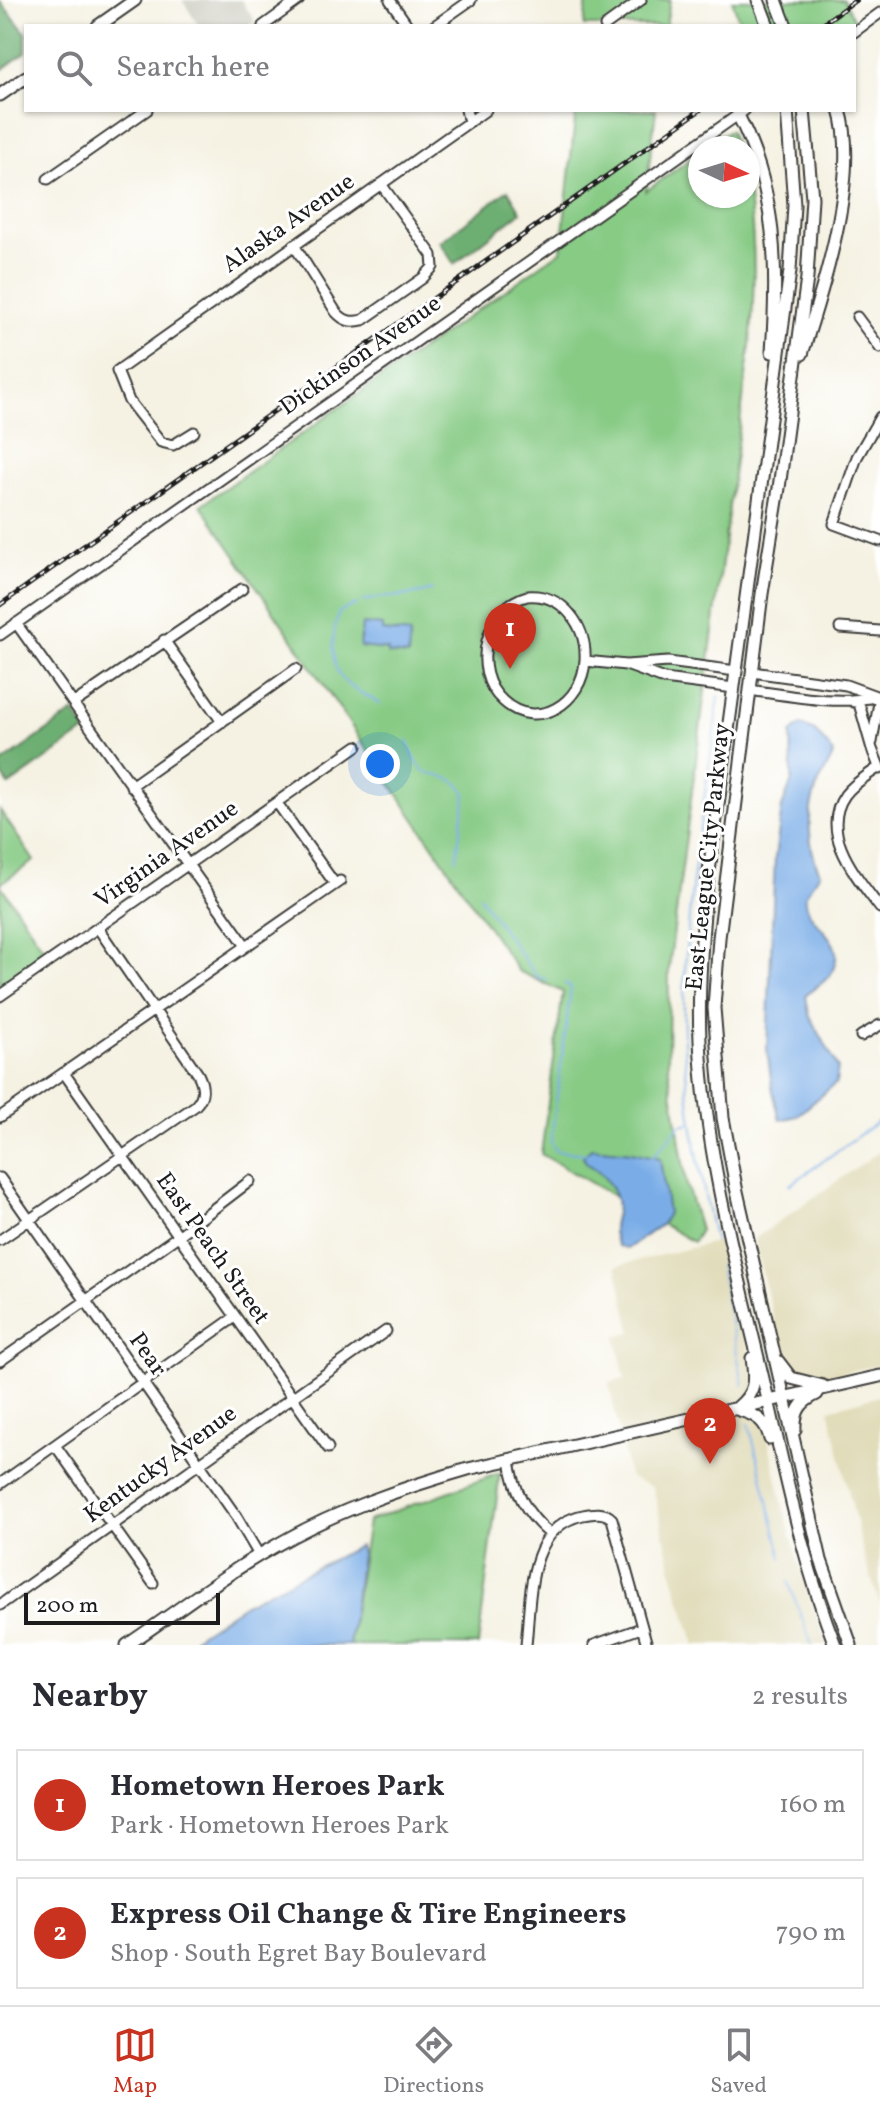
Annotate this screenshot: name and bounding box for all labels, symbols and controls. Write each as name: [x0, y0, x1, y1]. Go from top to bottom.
search box: [24, 24, 856, 112]
icon: search: [52, 46, 96, 90]
text: Search here: [116, 47, 270, 89]
north arrow: [688, 136, 760, 208]
street label: Alaska Avenue: [216, 166, 362, 282]
street label: Dickinson Avenue: [273, 288, 449, 424]
pin: 1: [484, 603, 536, 669]
street label: East League City Parkway: [678, 722, 740, 992]
your location: [360, 744, 400, 784]
street label: Virginia Avenue: [88, 793, 246, 917]
street label: East Peach Street: [147, 1166, 277, 1332]
street label: Pear: [120, 1326, 174, 1384]
street label: Kentucky Avenue: [77, 1398, 245, 1532]
pin: 2: [684, 1398, 736, 1464]
scale bar: [24, 1589, 220, 1625]
text: 200 m: [36, 1591, 98, 1622]
text: Nearby: [32, 1674, 148, 1721]
text: 2 results: [752, 1679, 848, 1715]
text: Hometown Heroes Park: [110, 1766, 445, 1808]
text: 1: [55, 1787, 65, 1823]
text: 160 m: [779, 1787, 846, 1823]
text: Park · Hometown Heroes Park: [110, 1808, 449, 1844]
text: Express Oil Change & Tire Engineers: [110, 1894, 627, 1936]
text: 2: [53, 1915, 67, 1951]
text: 790 m: [776, 1915, 846, 1951]
text: Shop · South Egret Bay Boulevard: [110, 1936, 487, 1972]
tab: Map: [113, 2023, 157, 2102]
tab: Directions: [383, 2023, 484, 2102]
tab: Saved: [710, 2023, 767, 2102]

